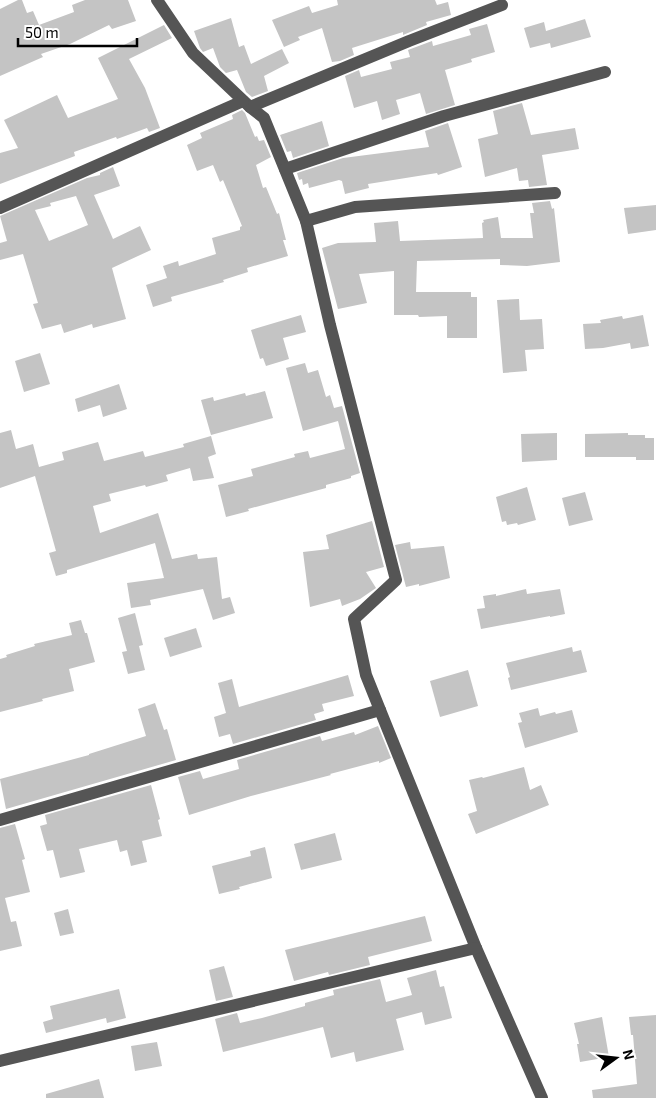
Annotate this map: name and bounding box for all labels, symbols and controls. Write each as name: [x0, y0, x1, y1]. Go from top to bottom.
scale bar: [18, 15, 136, 47]
text: 50 m: [25, 23, 59, 41]
north arrow: [591, 1033, 641, 1083]
text: N: [620, 1047, 639, 1062]

